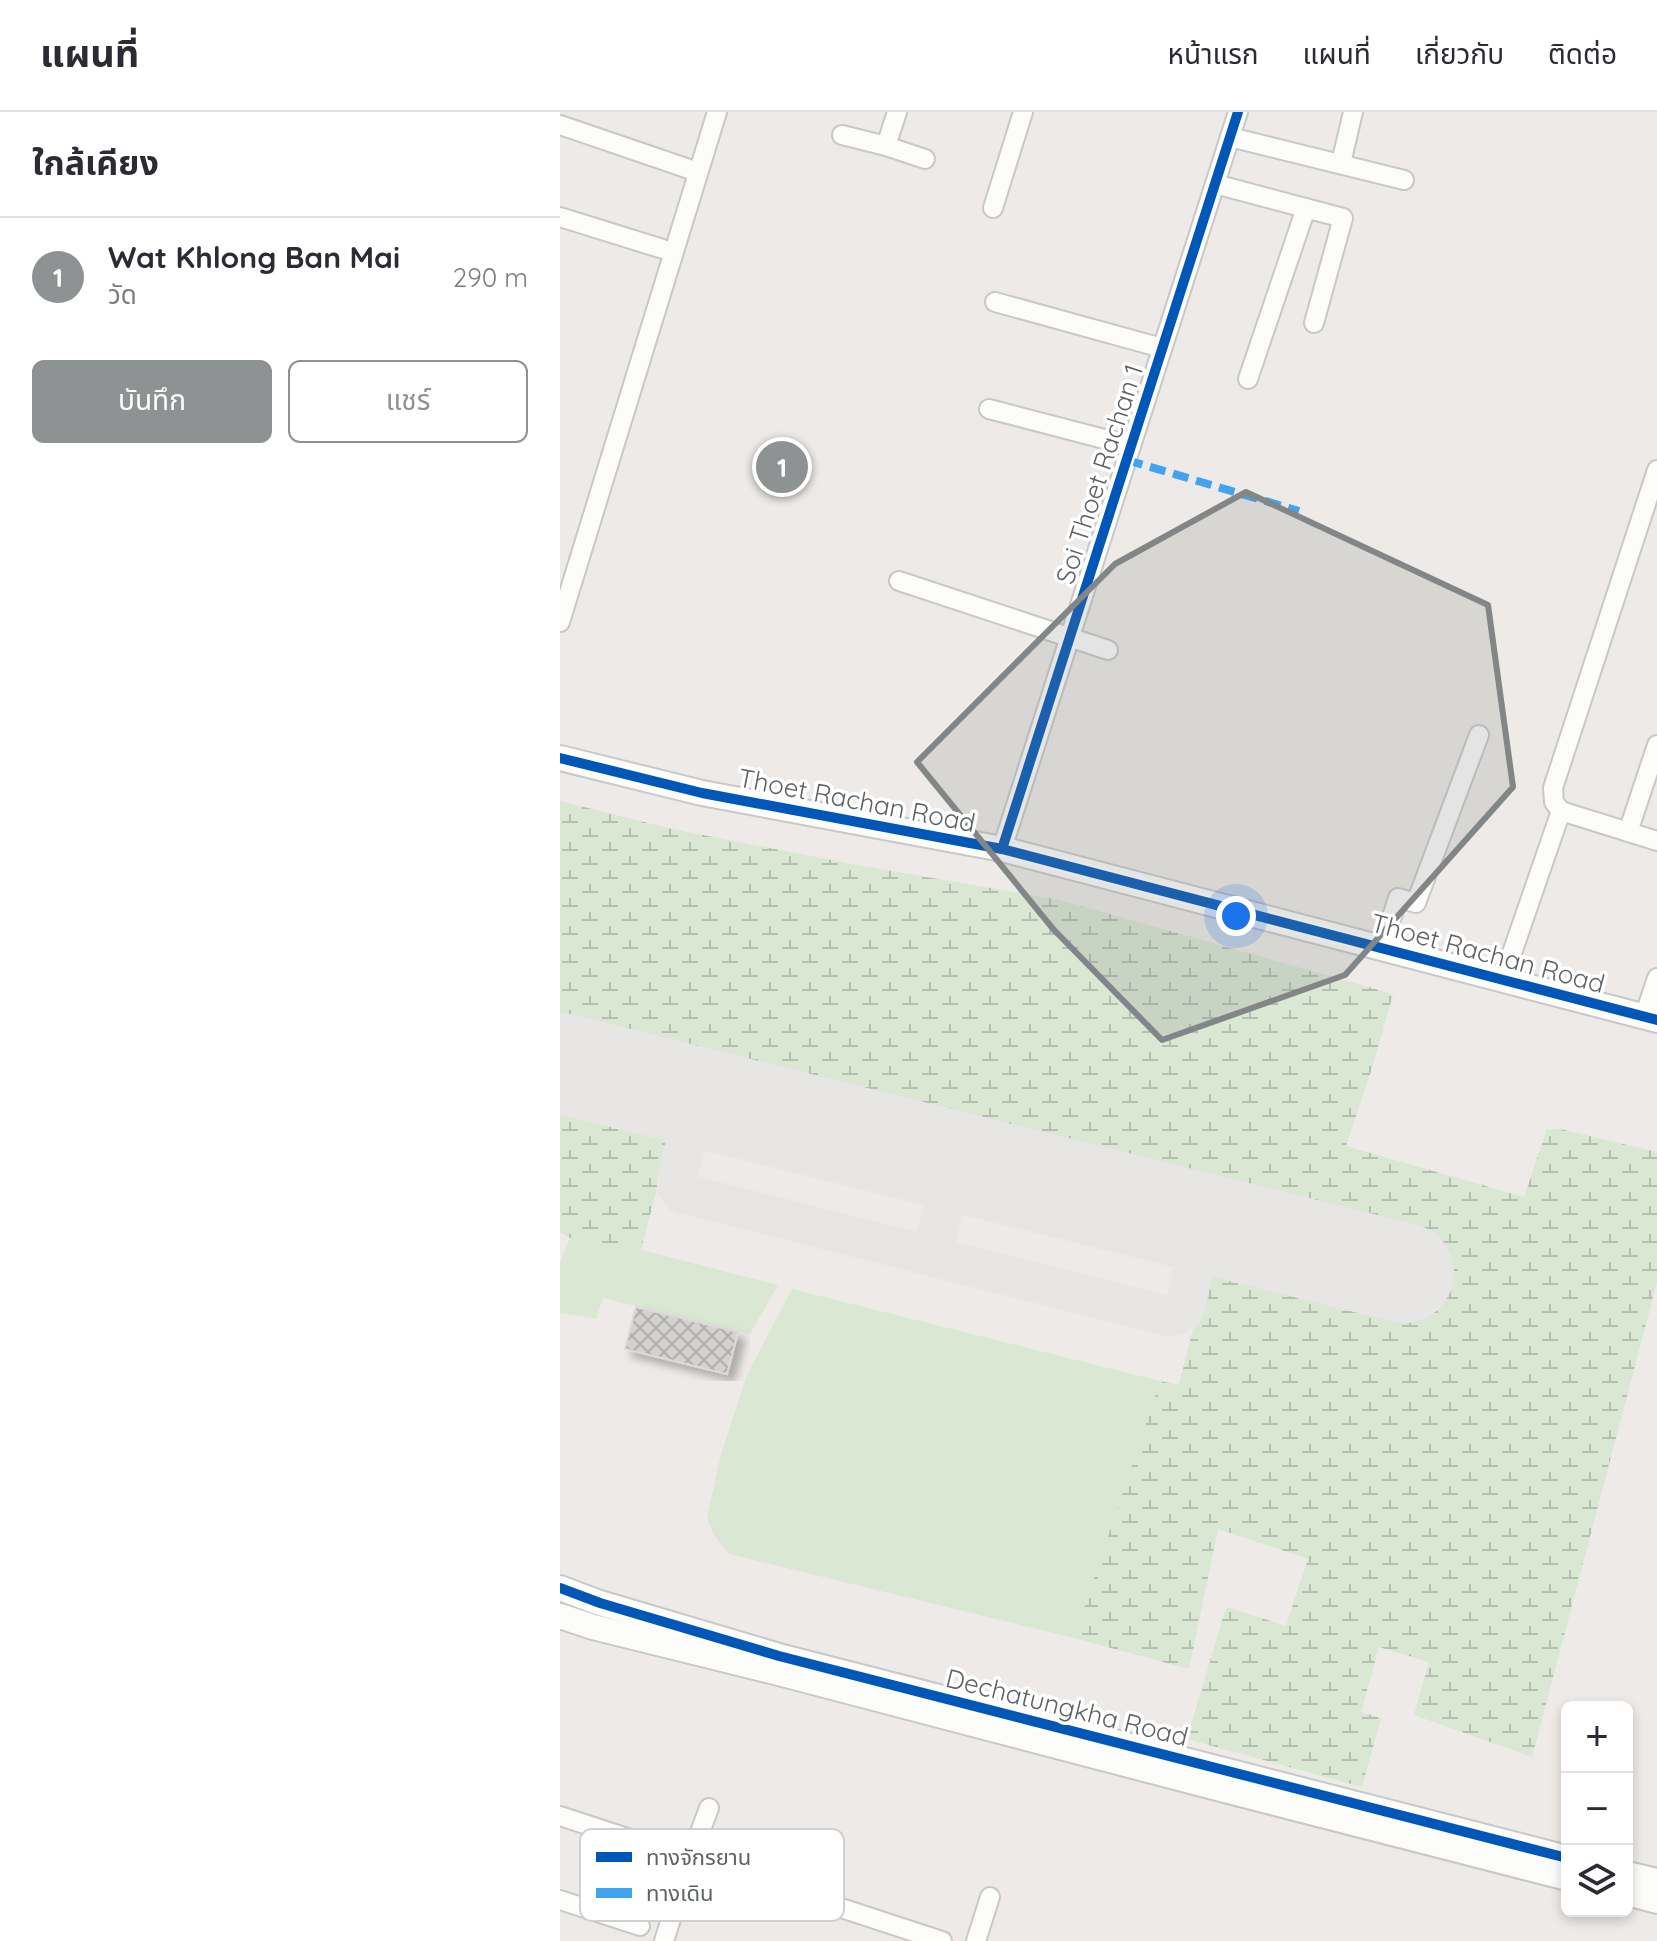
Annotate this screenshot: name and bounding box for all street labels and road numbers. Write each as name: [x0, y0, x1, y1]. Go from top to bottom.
street label: Soi Thoet Rachan 1: [1048, 360, 1150, 588]
street label: Thoet Rachan Road: [736, 761, 978, 839]
street label: Thoet Rachan Road: [1367, 906, 1609, 1000]
street label: Dechatungkha Road: [943, 1661, 1191, 1753]

